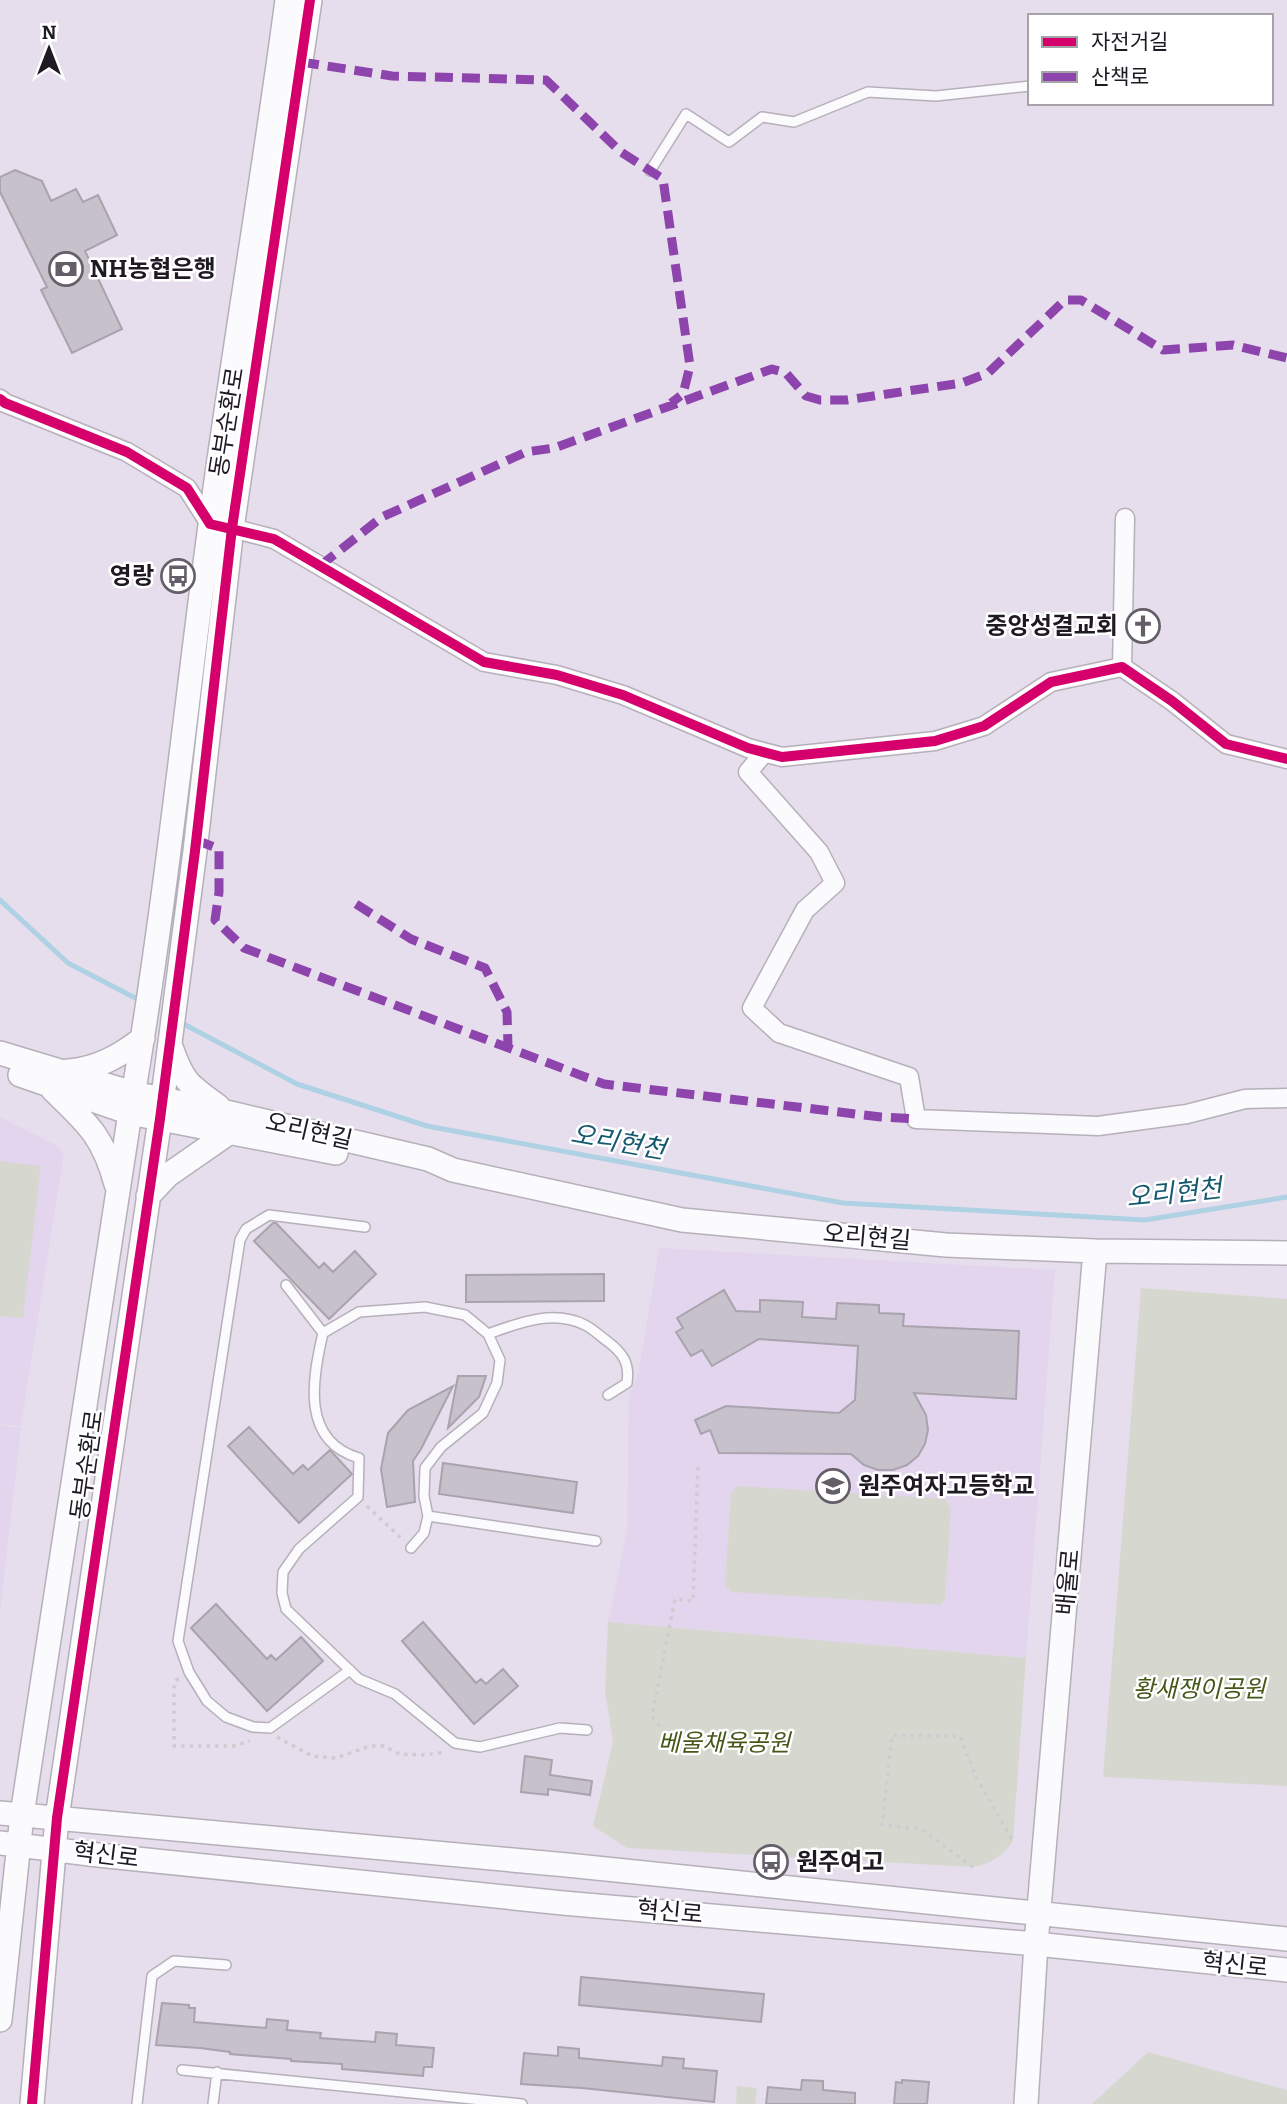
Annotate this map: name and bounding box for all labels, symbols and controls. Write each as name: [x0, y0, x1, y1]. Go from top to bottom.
north arrow: [14, 14, 84, 84]
legend: [1028, 14, 1273, 105]
text: N: [42, 21, 57, 44]
text: 자전거길: [1091, 29, 1168, 55]
text: 산책로: [1091, 64, 1149, 90]
bank icon: NH농협은행: [47, 250, 85, 288]
place label: NH농협은행: [90, 255, 216, 283]
street label: 동부순환로: [205, 365, 249, 479]
bus stop icon: 영랑: [159, 557, 197, 595]
place label: 영랑: [110, 562, 154, 590]
church icon: 중앙성결교회: [1124, 607, 1162, 645]
place label: 중앙성결교회: [986, 612, 1118, 640]
street label: 오리현길: [263, 1107, 355, 1155]
water label: 오리현천: [568, 1118, 671, 1166]
water label: 오리현천: [1125, 1172, 1226, 1213]
street label: 오리현길: [822, 1219, 912, 1255]
street label: 동부순환로: [65, 1408, 109, 1522]
school or university icon: 원주여자고등학교: [814, 1467, 852, 1505]
place label: 원주여자고등학교: [858, 1472, 1035, 1500]
street label: 배울로: [1051, 1548, 1085, 1616]
park label: 황새쟁이공원: [1133, 1675, 1267, 1703]
park label: 베울채육공원: [658, 1729, 792, 1757]
street label: 혁신로: [71, 1837, 141, 1873]
bus stop icon: 원주여고: [752, 1843, 790, 1881]
place label: 원주여고: [796, 1848, 884, 1876]
street label: 혁신로: [636, 1895, 704, 1929]
street label: 혁신로: [1201, 1948, 1269, 1982]

